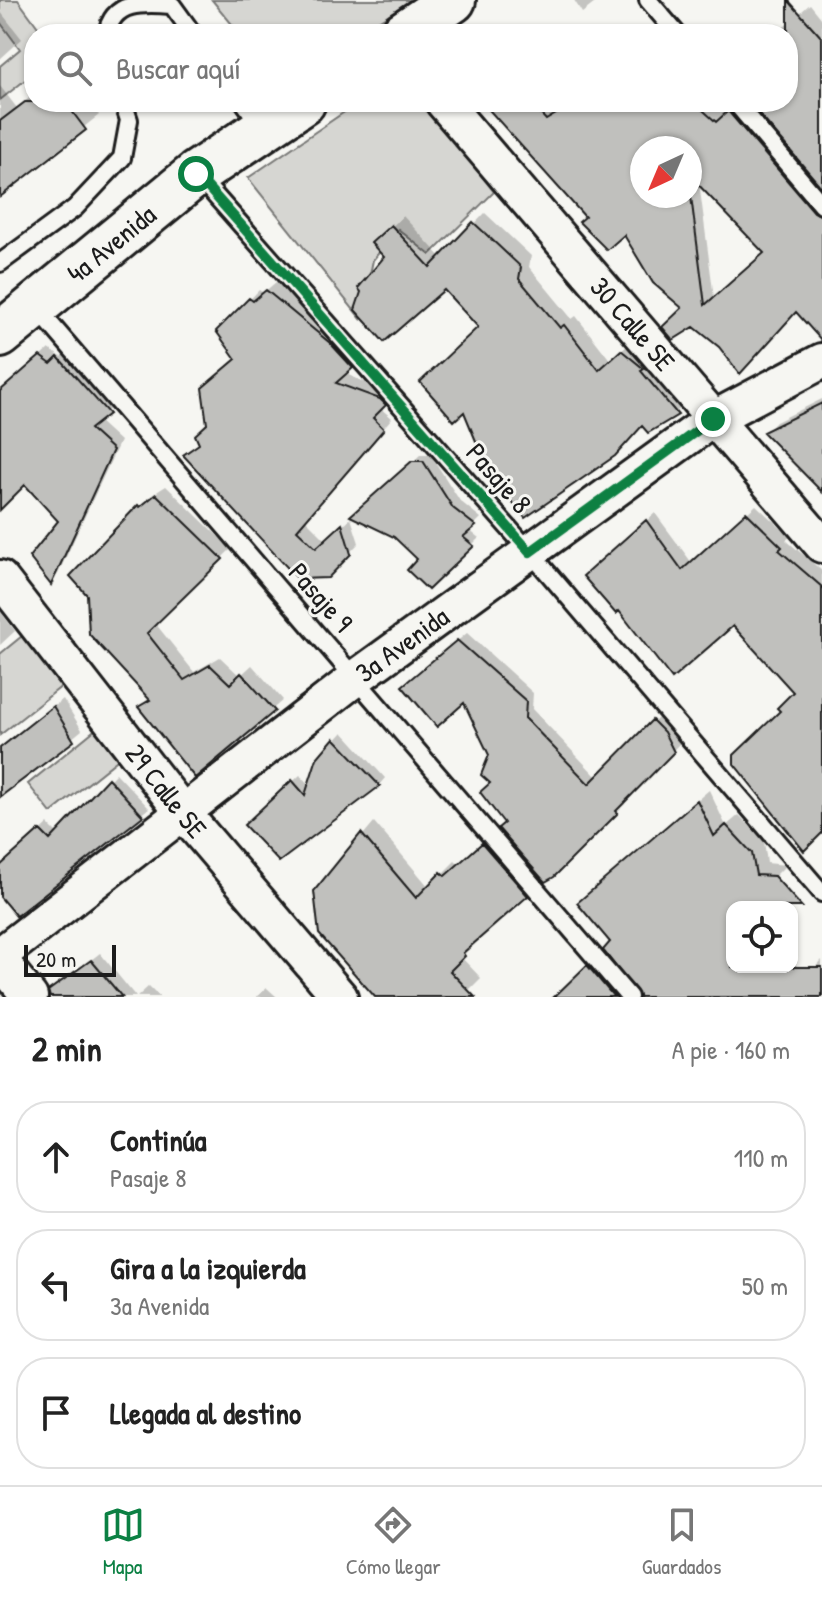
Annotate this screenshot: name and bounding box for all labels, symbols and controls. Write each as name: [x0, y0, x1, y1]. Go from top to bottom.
search box: [24, 24, 798, 112]
icon: search: [52, 46, 96, 90]
text: Buscar aquí: [116, 48, 241, 88]
north arrow: [630, 136, 702, 208]
route start: [178, 156, 214, 192]
street label: 4a Avenida: [59, 196, 164, 292]
street label: 30 Calle SE: [582, 269, 684, 379]
route end: [695, 401, 731, 437]
street label: Pasaje 8: [458, 434, 540, 522]
street label: Pasaje 9: [280, 554, 362, 640]
street label: 3a Avenida: [348, 598, 456, 691]
street label: 29 Calle SE: [117, 735, 216, 846]
map controls: [726, 901, 798, 973]
button: locate: [726, 901, 798, 973]
scale bar: [24, 941, 116, 977]
text: 20 m: [36, 944, 76, 974]
text: 2 min: [32, 1026, 102, 1072]
text: A pie · 160 m: [672, 1032, 790, 1067]
text: Continúa: [110, 1120, 206, 1160]
icon: ahead: [34, 1135, 78, 1179]
text: 110 m: [734, 1140, 788, 1175]
text: Pasaje 8: [110, 1160, 187, 1195]
text: Gira a la izquierda: [110, 1248, 306, 1288]
icon: left: [34, 1263, 78, 1307]
text: 50 m: [742, 1268, 788, 1303]
text: 3a Avenida: [110, 1288, 209, 1323]
icon: arrive: [34, 1391, 78, 1435]
text: Llegada al destino: [110, 1393, 301, 1433]
tab: Mapa: [101, 1503, 145, 1581]
tab: Cómo llegar: [346, 1503, 441, 1581]
tab: Guardados: [642, 1503, 721, 1581]

